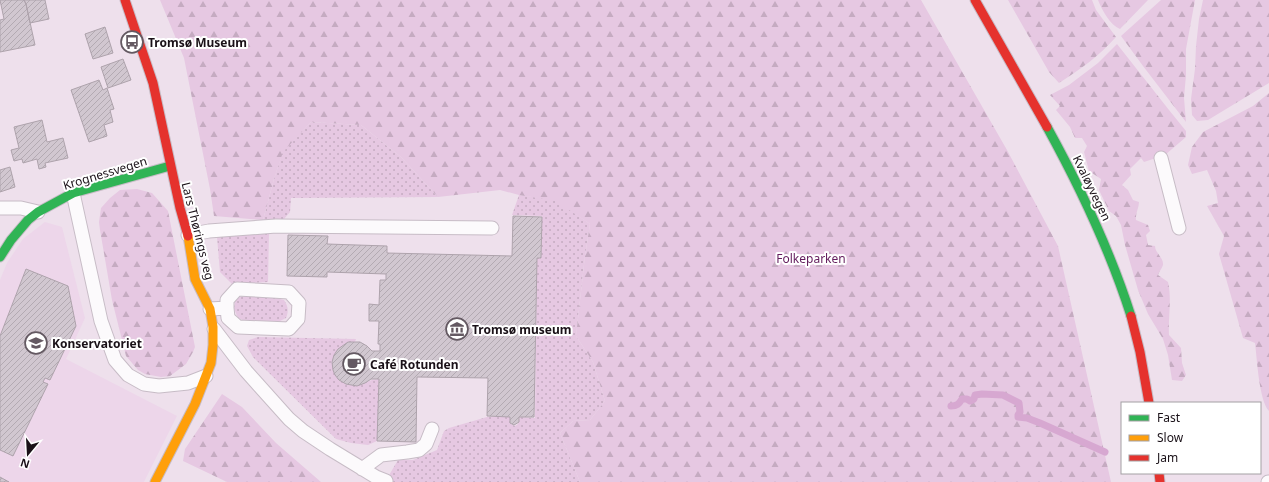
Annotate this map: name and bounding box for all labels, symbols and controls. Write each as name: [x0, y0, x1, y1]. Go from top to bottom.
bus stop icon: Tromsø Museum: [119, 29, 145, 55]
place label: Tromsø Museum: [148, 34, 247, 51]
street label: Krognessvegen: [61, 152, 149, 194]
street label: Kvaløyvegen: [1069, 152, 1115, 224]
street label: Lars Thørings veg: [178, 180, 218, 282]
park label: Folkeparken: [776, 250, 846, 267]
museum icon: Tromsø museum: [444, 316, 470, 342]
place label: Tromsø museum: [472, 321, 571, 338]
school or university icon: Konservatoriet: [23, 330, 49, 356]
place label: Konservatoriet: [52, 335, 142, 352]
cafe icon: Café Rotunden: [341, 351, 367, 377]
place label: Café Rotunden: [370, 356, 459, 373]
legend: [1121, 402, 1261, 474]
text: Fast: [1157, 409, 1181, 426]
text: Slow: [1157, 429, 1184, 446]
north arrow: [8, 434, 48, 474]
text: Jam: [1156, 449, 1178, 466]
text: N: [18, 455, 31, 473]

